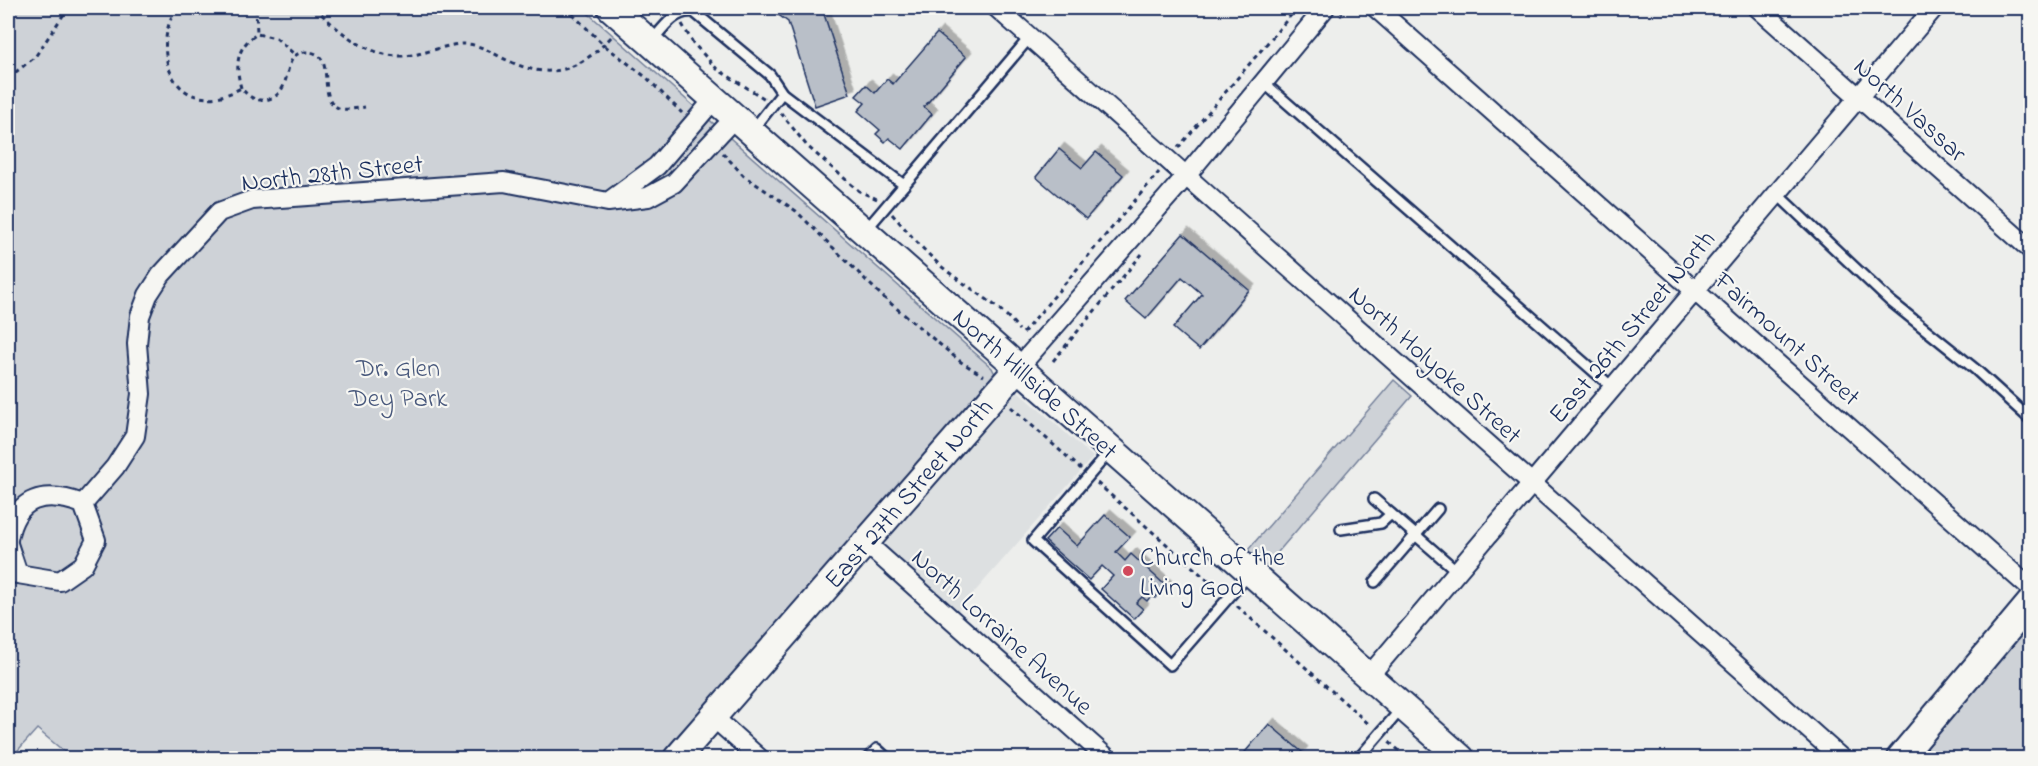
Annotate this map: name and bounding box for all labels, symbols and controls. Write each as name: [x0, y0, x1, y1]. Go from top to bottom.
street label: North Vassar: [1844, 50, 1975, 173]
street label: North 28th Street: [240, 147, 425, 203]
street label: East 26th Street North: [1541, 223, 1726, 433]
street label: Fairmount Street: [1704, 263, 1868, 417]
street label: North Holyoke Street: [1339, 278, 1529, 455]
street label: North Hillside Street: [943, 300, 1125, 470]
park label: Dr. Glen Dey Park: [348, 351, 448, 419]
street label: East 27th Street North: [817, 391, 1004, 599]
place label: Church of the Living God: [1140, 540, 1285, 608]
street label: North Lorraine Avenue: [902, 541, 1101, 726]
marker: Church of the Living God: [1121, 564, 1135, 578]

